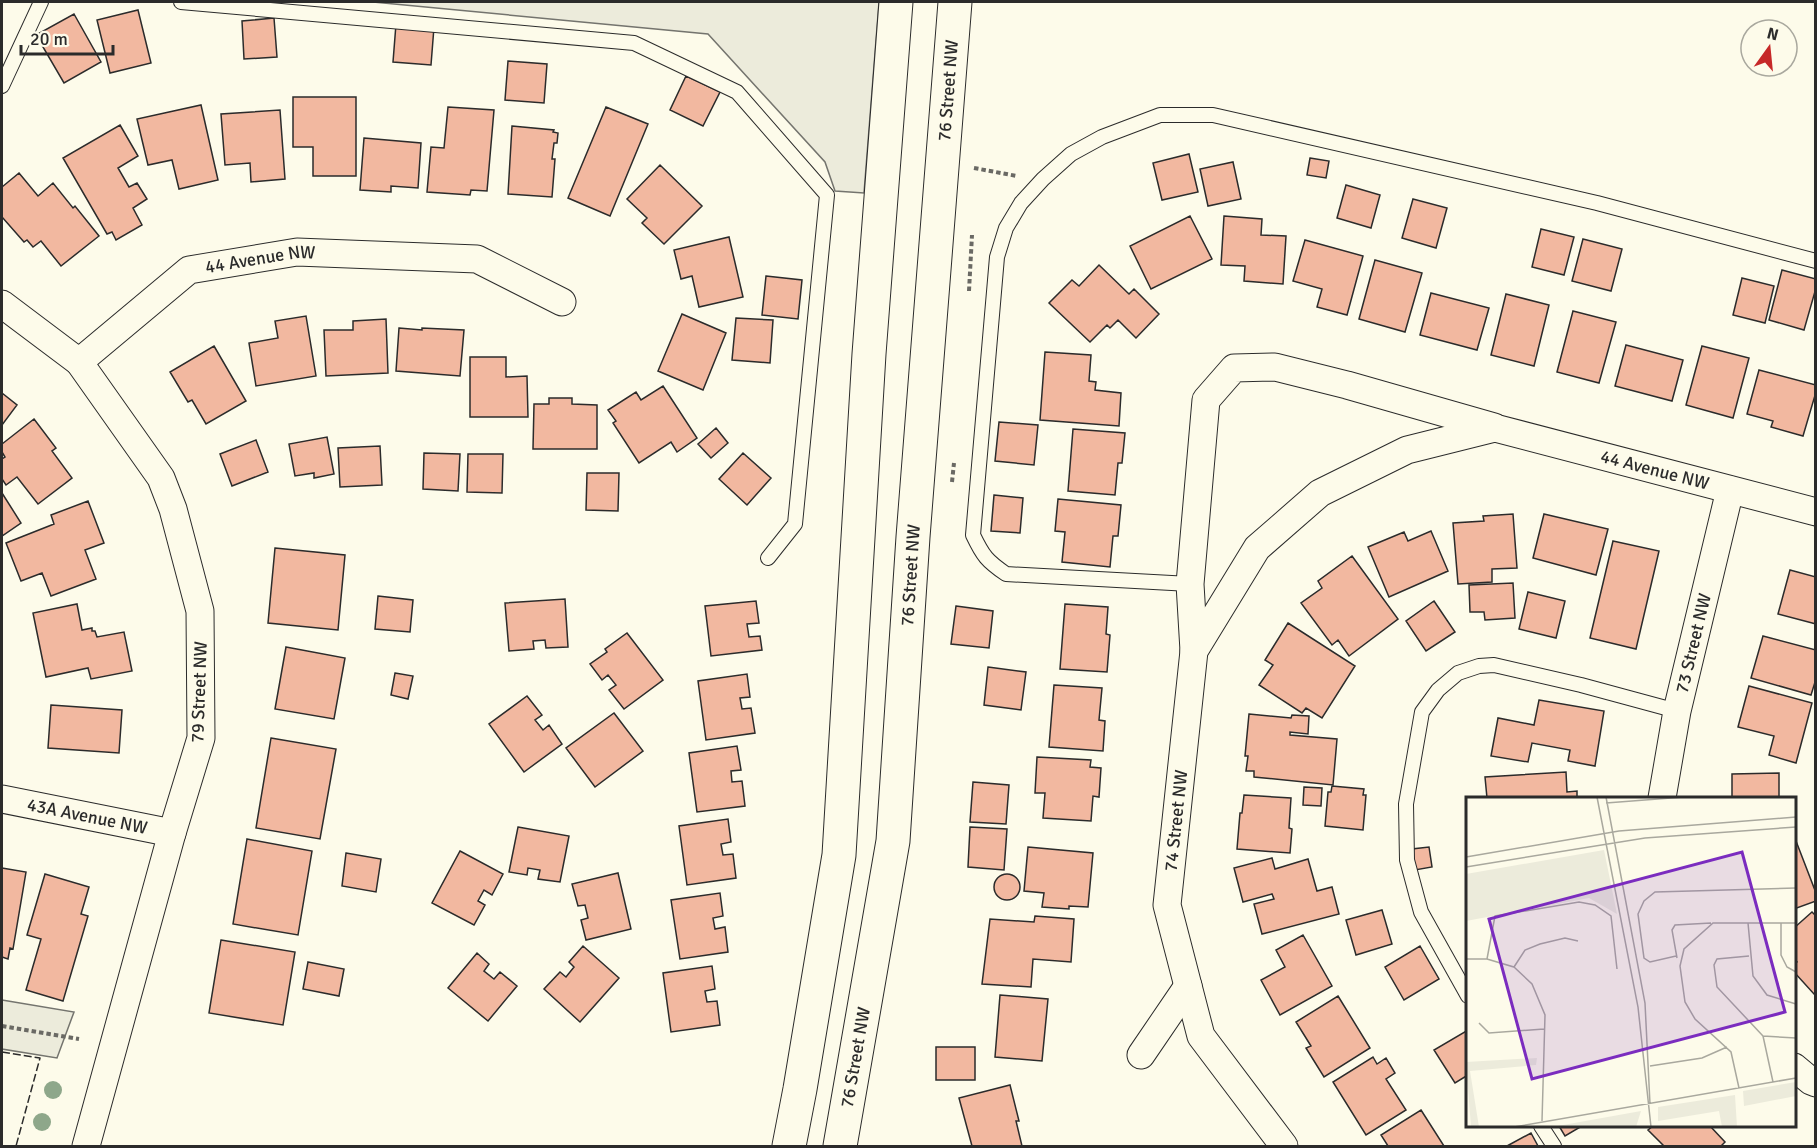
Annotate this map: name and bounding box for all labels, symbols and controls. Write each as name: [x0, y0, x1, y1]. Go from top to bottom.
scale bar: [21, 18, 112, 56]
north arrow: [1739, 18, 1799, 78]
text: N: [1765, 23, 1781, 46]
text: 20 m: [30, 28, 68, 50]
street label: 76 Street NW: [933, 39, 963, 142]
street label: 44 Avenue NW: [204, 241, 316, 278]
street label: 44 Avenue NW: [1598, 445, 1712, 495]
street label: 76 Street NW: [896, 523, 925, 627]
street label: 73 Street NW: [1671, 591, 1716, 695]
street label: 79 Street NW: [186, 641, 212, 743]
street label: 74 Street NW: [1160, 769, 1192, 872]
street label: 43A Avenue NW: [25, 793, 149, 839]
inset map: [1466, 797, 1796, 1127]
street label: 76 Street NW: [836, 1005, 875, 1109]

